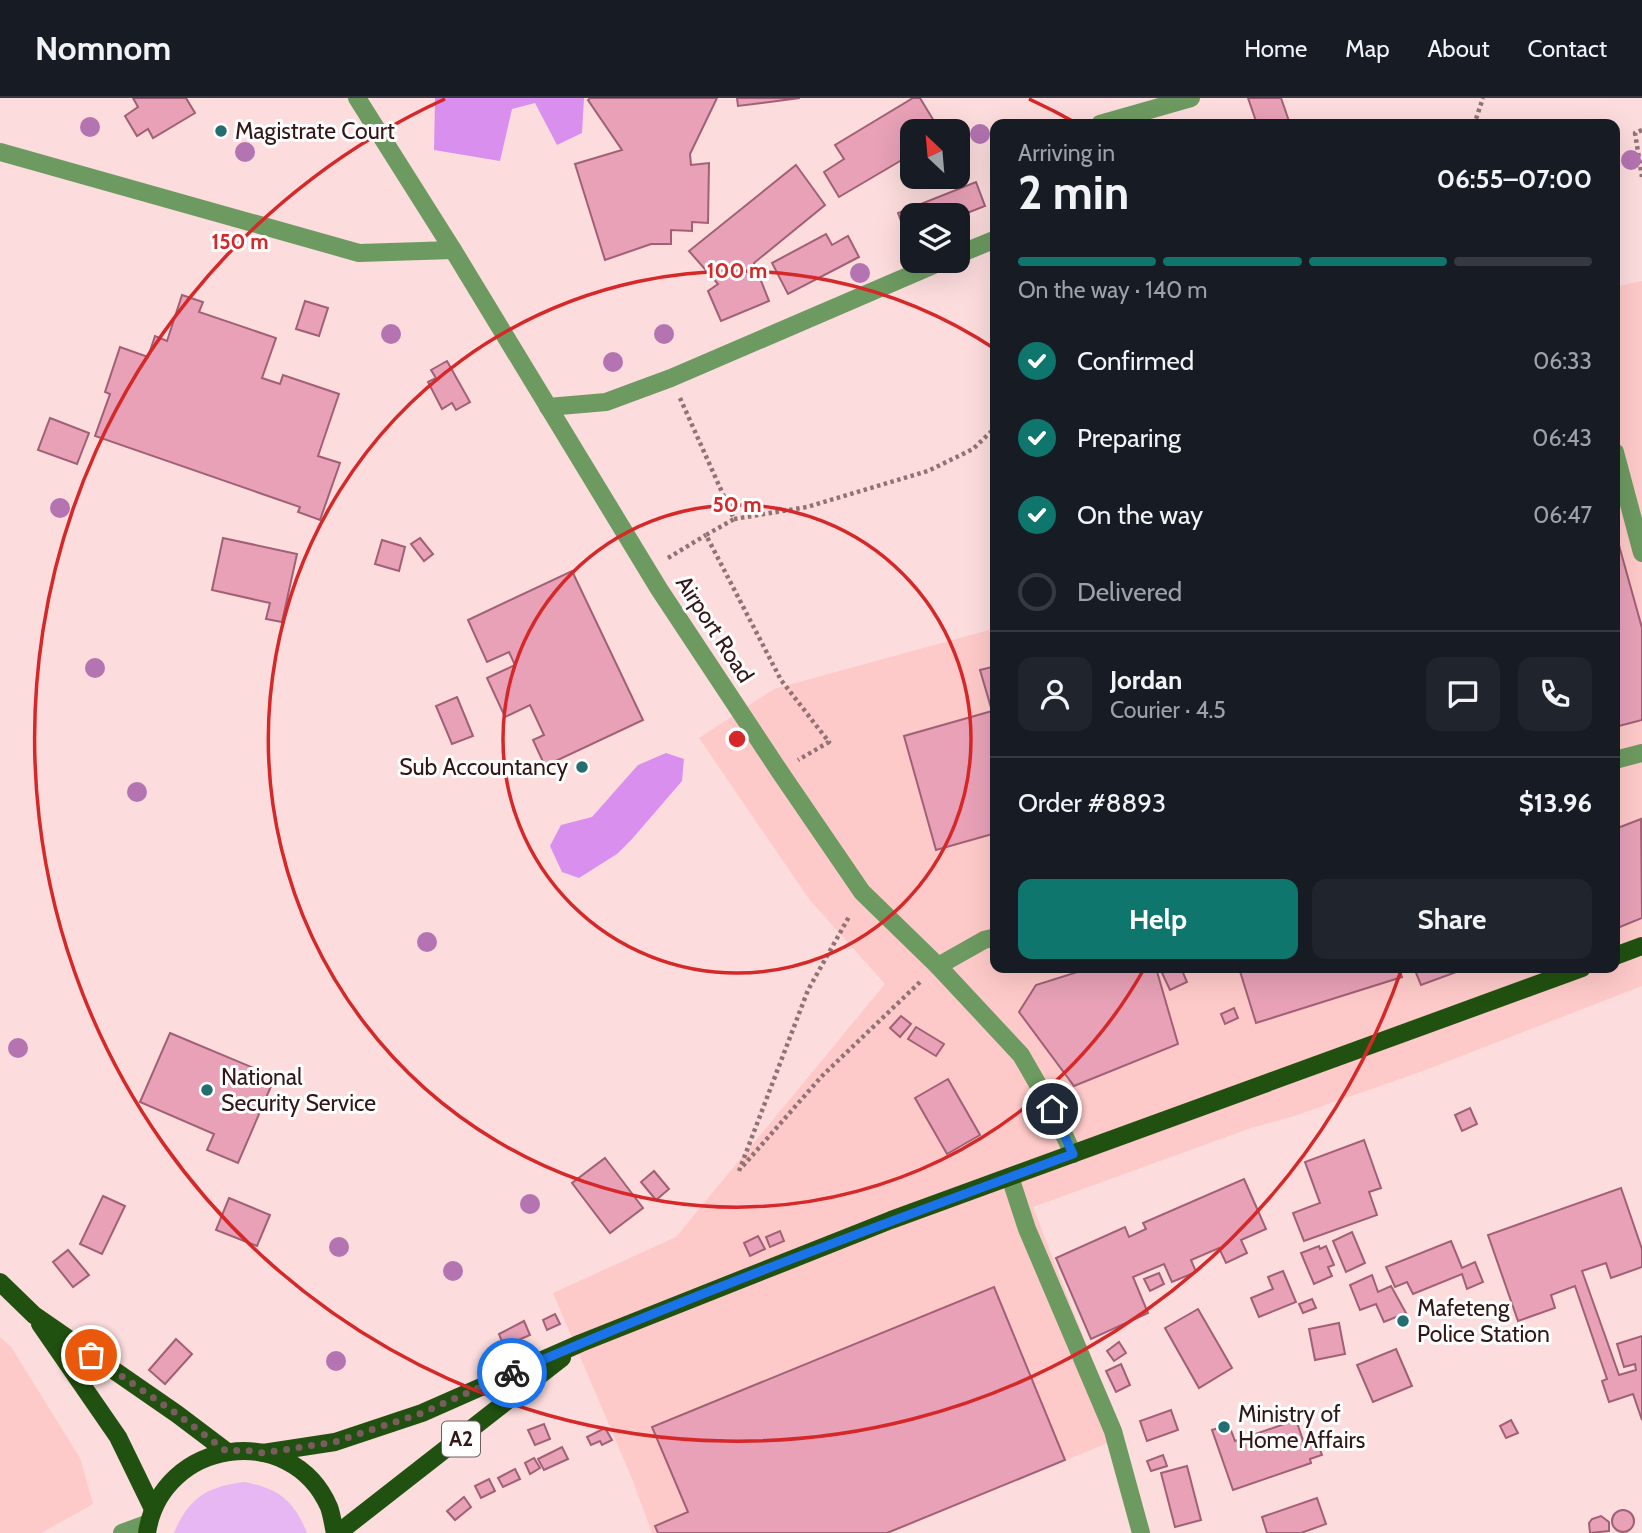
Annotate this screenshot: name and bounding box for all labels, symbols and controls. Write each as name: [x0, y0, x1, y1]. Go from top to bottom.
text: Nomnom: [35, 28, 171, 68]
text: Home: [1244, 34, 1307, 63]
text: Map: [1345, 34, 1390, 63]
text: About: [1428, 34, 1490, 63]
text: Contact: [1528, 34, 1607, 63]
place label: Magistrate Court: [235, 117, 395, 145]
north arrow: [900, 119, 970, 189]
map controls: [900, 119, 970, 273]
marker: Magistrate Court: [213, 123, 229, 139]
text: Arriving in: [1018, 139, 1115, 167]
text: 06:55–07:00: [1437, 163, 1592, 195]
text: 2 min: [1018, 165, 1129, 221]
button: layers: [900, 203, 970, 273]
text: 150 m: [212, 229, 268, 254]
text: 100 m: [707, 258, 767, 283]
text: On the way · 140 m: [1018, 276, 1208, 304]
icon: check: [1018, 342, 1056, 380]
text: Confirmed: [1077, 345, 1194, 377]
text: 06:33: [1533, 347, 1592, 375]
icon: check: [1018, 419, 1056, 457]
text: Preparing: [1077, 422, 1181, 454]
text: 06:43: [1532, 424, 1592, 452]
text: 50 m: [712, 492, 762, 517]
icon: check: [1018, 496, 1056, 534]
text: On the way: [1077, 499, 1203, 531]
text: 06:47: [1533, 501, 1592, 529]
street label: Airport Road: [670, 570, 760, 688]
text: Delivered: [1077, 576, 1182, 608]
button: person: [1018, 657, 1092, 731]
button: chat: [1426, 657, 1500, 731]
button: phone: [1518, 657, 1592, 731]
text: Jordan: [1110, 664, 1182, 696]
text: Courier · 4.5: [1110, 696, 1226, 724]
centre of rings: [725, 727, 749, 751]
place label: Sub Accountancy: [399, 753, 568, 781]
marker: Sub Accountancy: [574, 759, 590, 775]
text: Order #8893: [1018, 787, 1166, 819]
text: $13.96: [1519, 787, 1592, 819]
button: Help: [1018, 879, 1298, 959]
button: Share: [1312, 879, 1592, 959]
place label: National Security Service: [221, 1063, 376, 1117]
pin: [1022, 1079, 1082, 1139]
marker: National Security Service: [199, 1082, 215, 1098]
icon: home: [1033, 1090, 1071, 1128]
place label: Mafeteng Police Station: [1417, 1294, 1550, 1348]
marker: Mafeteng Police Station: [1395, 1313, 1411, 1329]
pin: [61, 1325, 121, 1385]
icon: bag: [72, 1336, 110, 1374]
courier: [477, 1338, 547, 1408]
icon: bike: [493, 1354, 531, 1392]
place label: Ministry of Home Affairs: [1238, 1400, 1365, 1454]
marker: Ministry of Home Affairs: [1216, 1419, 1232, 1435]
road number: A2: [442, 1422, 480, 1456]

